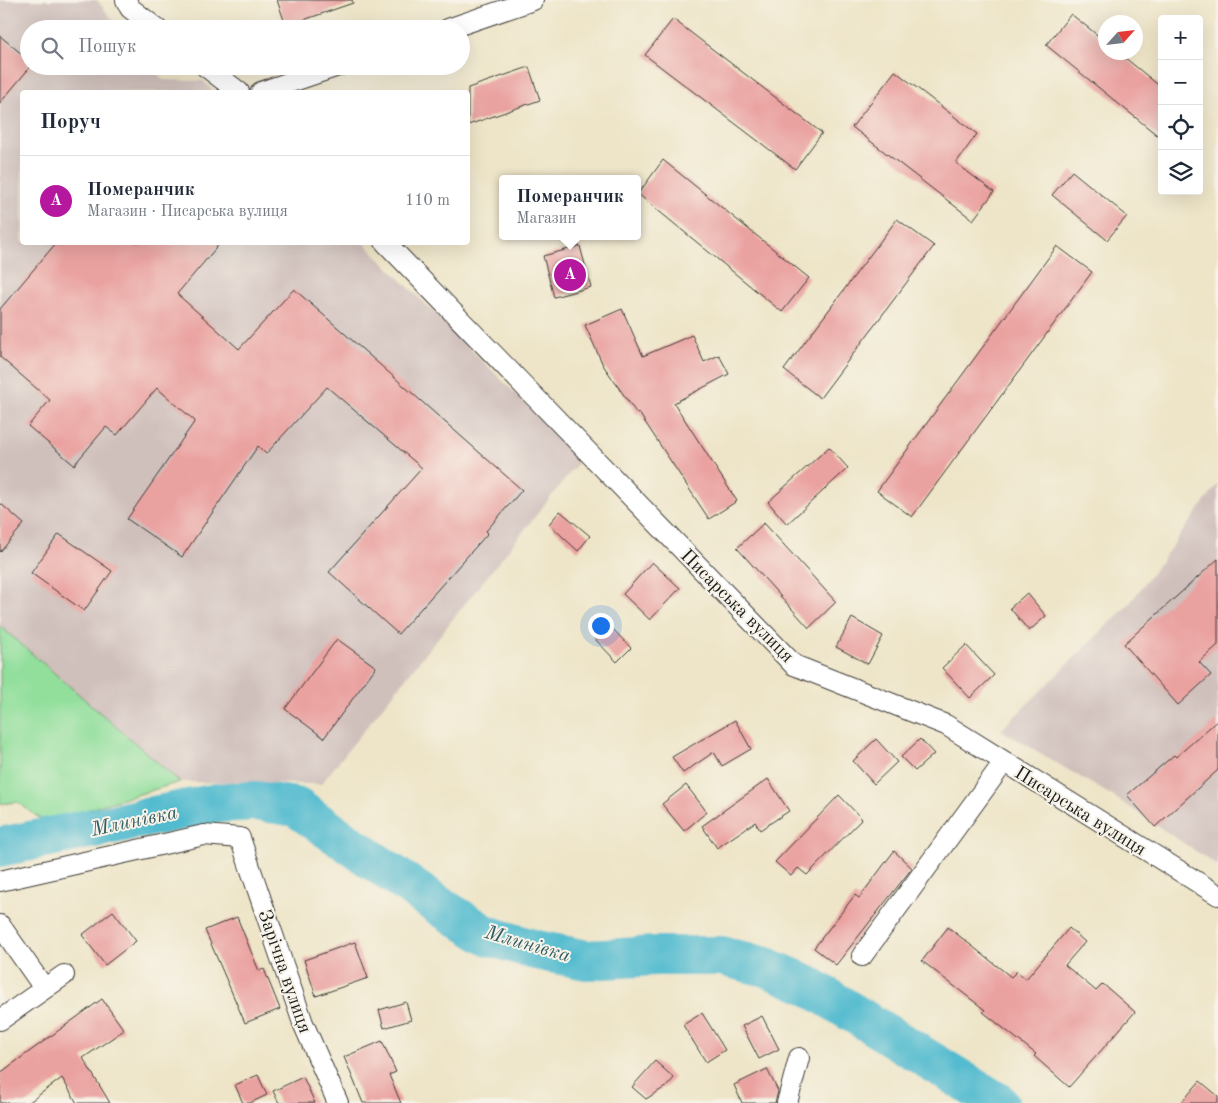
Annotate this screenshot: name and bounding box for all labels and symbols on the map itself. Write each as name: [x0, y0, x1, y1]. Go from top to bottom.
north arrow: [1098, 15, 1143, 60]
pin: A: [554, 256, 586, 294]
street label: Писарська вулиця: [676, 547, 797, 667]
your location: [588, 613, 614, 639]
street label: Писарська вулиця: [1010, 764, 1149, 860]
water label: Млинівка: [88, 803, 180, 841]
street label: Зарічна вулиця: [254, 908, 314, 1036]
water label: Млинівка: [481, 923, 573, 967]

